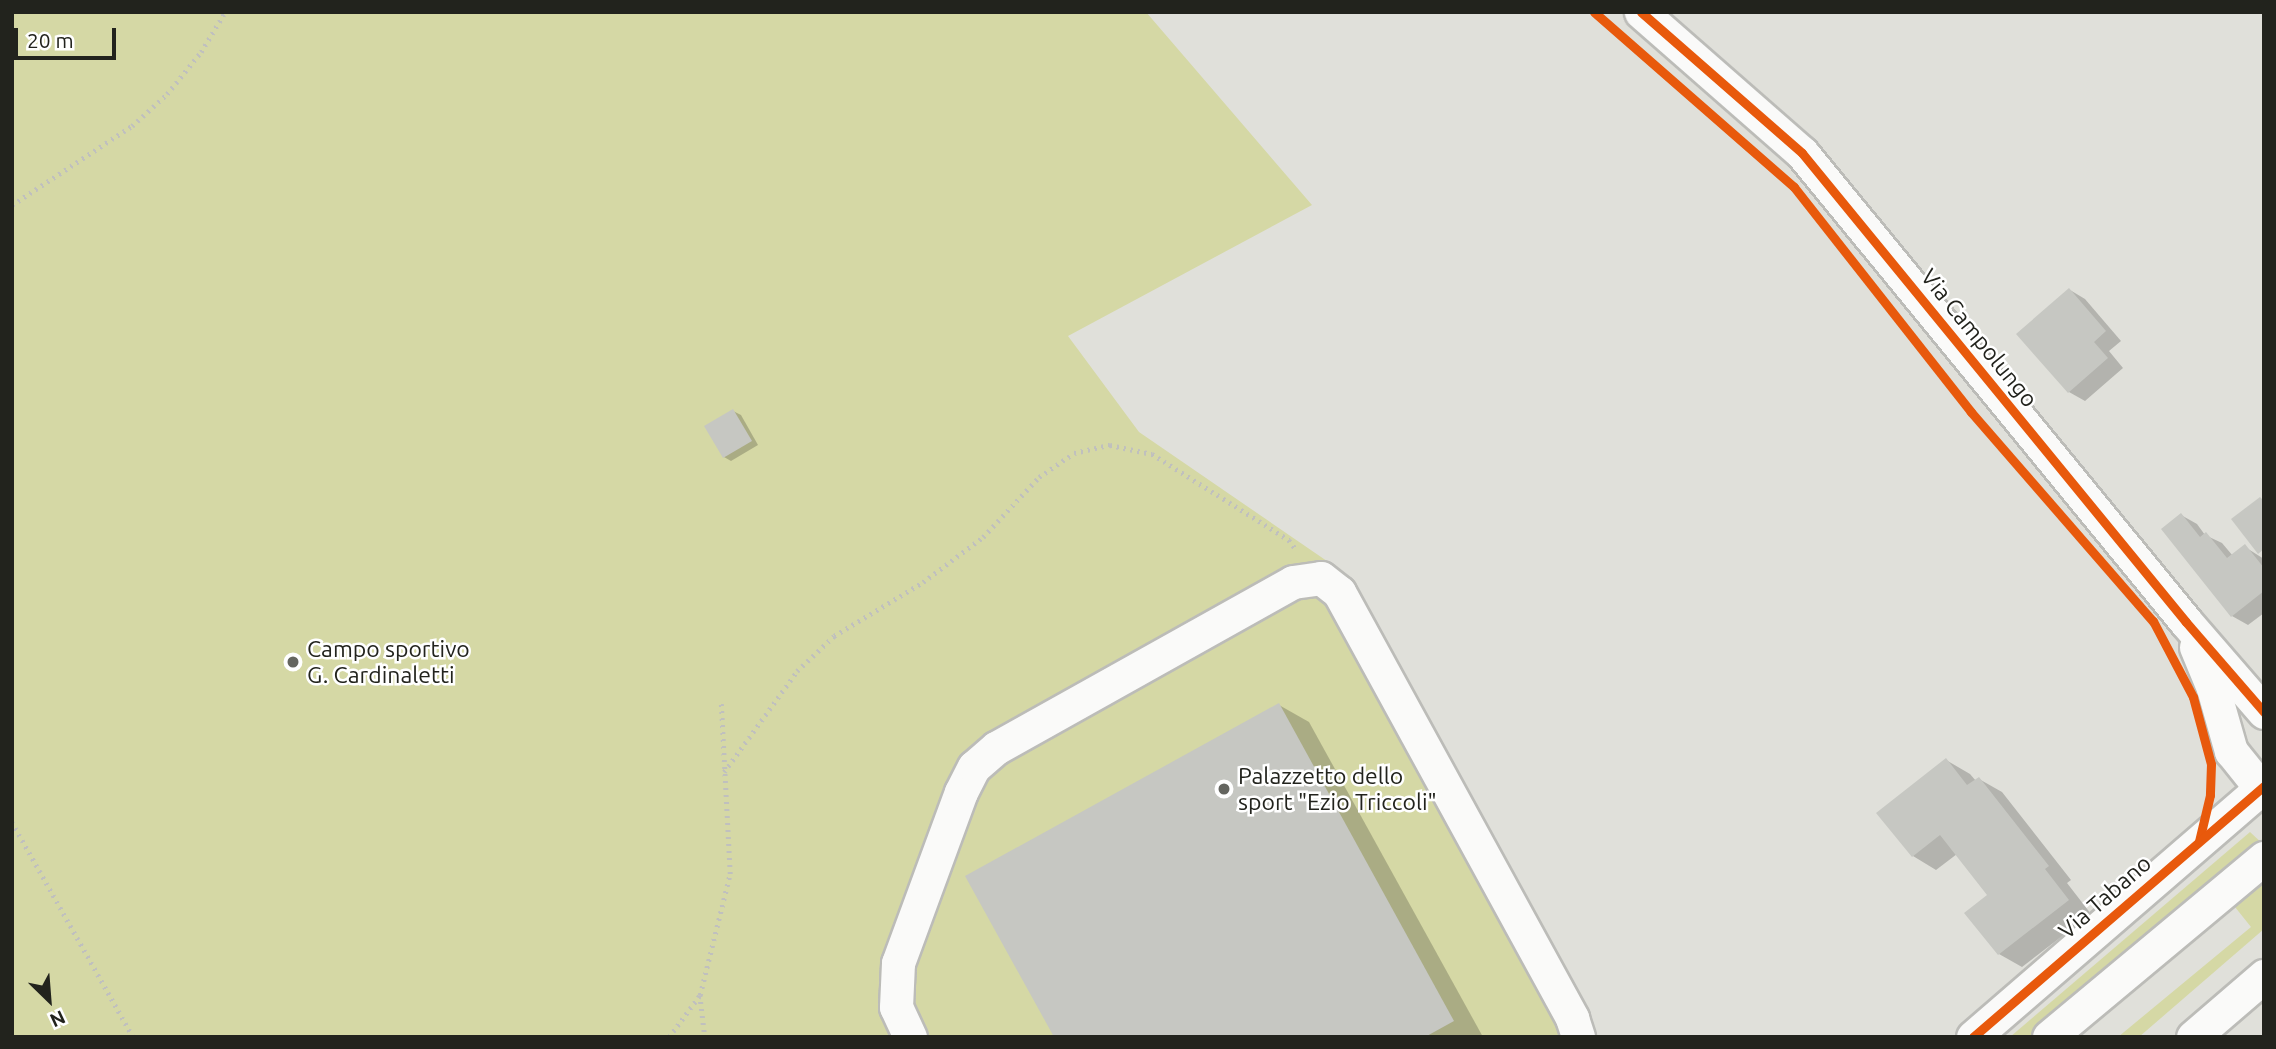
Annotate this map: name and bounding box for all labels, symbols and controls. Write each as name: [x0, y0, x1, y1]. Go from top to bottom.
scale bar: [18, 14, 119, 58]
text: 20 m: [27, 28, 74, 52]
street label: Via Campolungo: [1915, 263, 2043, 413]
place label: Campo sportivo G. Cardinaletti: [307, 635, 470, 689]
marker: Campo sportivo G. Cardinaletti: [285, 654, 301, 670]
place label: Palazzetto dello sport "Ezio Triccoli": [1238, 762, 1437, 816]
marker: Palazzetto dello sport "Ezio Triccoli": [1216, 781, 1232, 797]
street label: Via Tabano: [2053, 849, 2157, 945]
north arrow: [14, 965, 84, 1035]
text: N: [47, 1006, 69, 1032]

